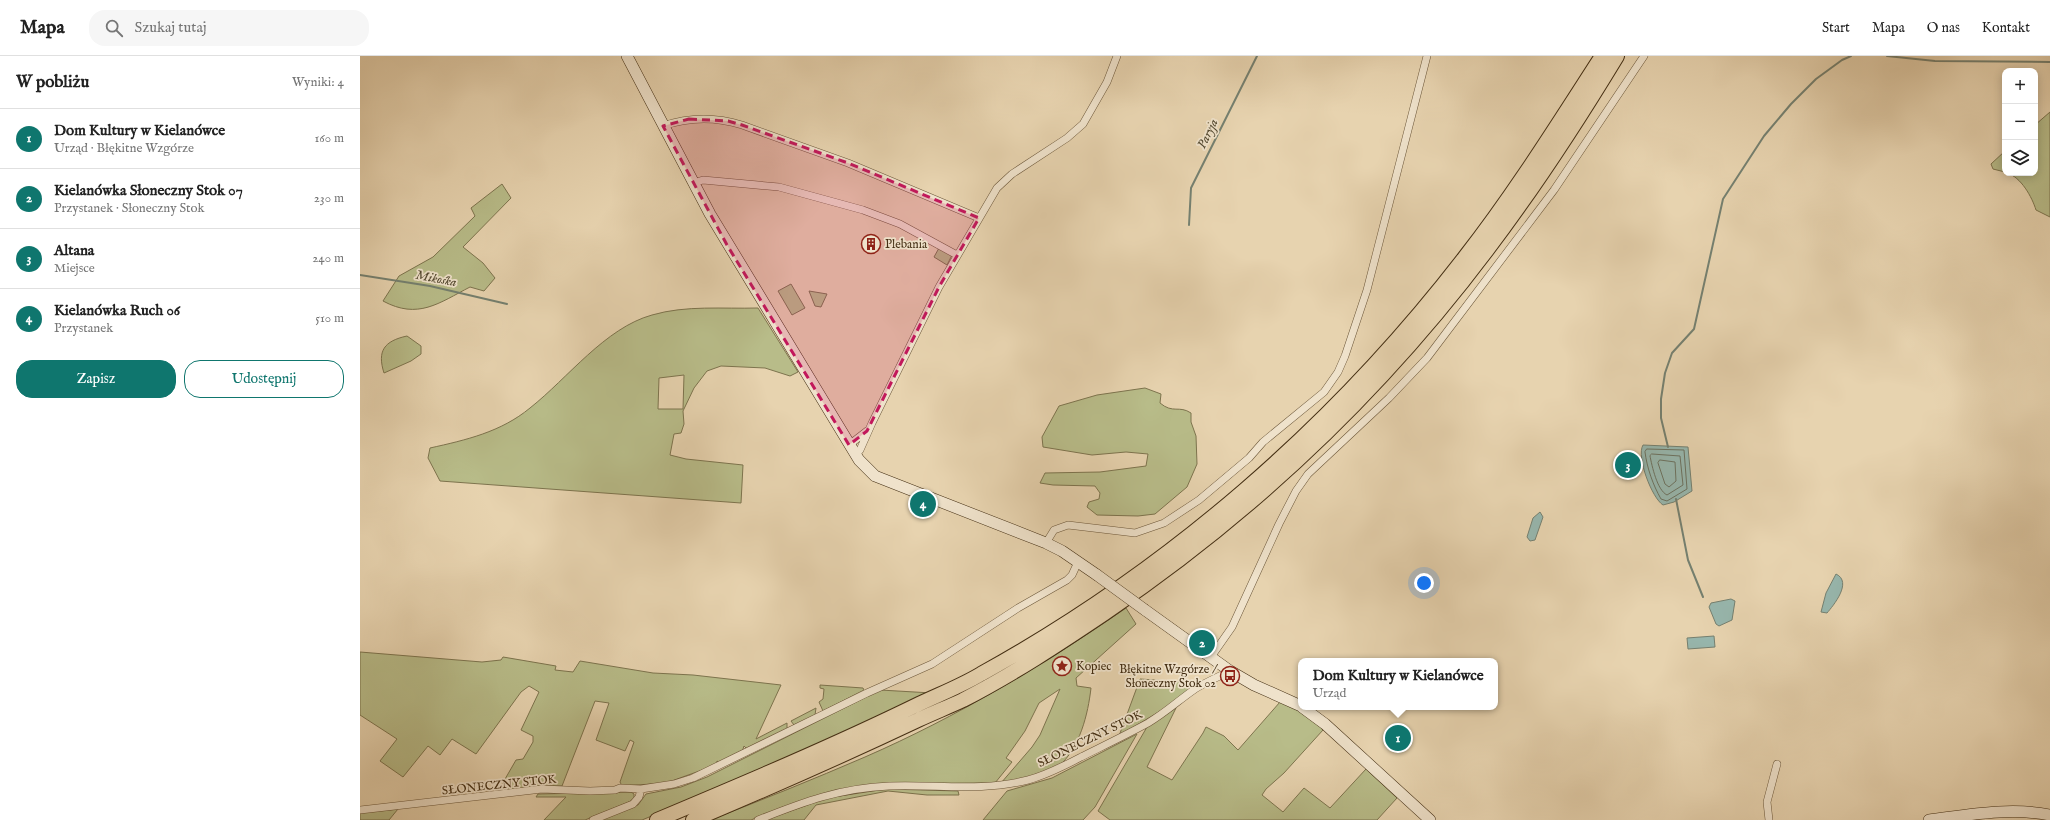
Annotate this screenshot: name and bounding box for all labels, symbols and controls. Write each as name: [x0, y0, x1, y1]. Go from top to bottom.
search box: [89, 10, 369, 46]
text: Mapa: [20, 16, 65, 40]
icon: search: [103, 17, 125, 39]
text: Szukaj tutaj: [135, 18, 206, 37]
text: Start: [1822, 19, 1850, 37]
text: Mapa: [1872, 19, 1905, 37]
text: O nas: [1927, 19, 1960, 37]
text: Kontakt: [1982, 19, 2030, 37]
map controls: [2002, 68, 2038, 176]
button: +: [2002, 68, 2038, 104]
text: W pobliżu: [16, 72, 89, 93]
text: Wyniki: 4: [292, 74, 344, 91]
button: −: [2002, 104, 2038, 140]
water label: Paryja: [1194, 116, 1223, 152]
text: Dom Kultury w Kielanówce: [54, 121, 225, 140]
text: 1: [27, 130, 31, 147]
text: 160 m: [314, 130, 344, 147]
text: Urząd · Błękitne Wzgórze: [54, 140, 194, 157]
button: layers: [2002, 140, 2038, 176]
text: Kielanówka Słoneczny Stok 07: [54, 181, 243, 200]
text: 2: [26, 190, 32, 207]
text: 230 m: [314, 190, 344, 207]
text: Przystanek · Słoneczny Stok: [54, 200, 204, 217]
building icon: Plebania: [860, 233, 882, 255]
place label: Plebania: [885, 237, 928, 252]
text: Altana: [54, 241, 94, 260]
text: 3: [27, 250, 31, 267]
text: 240 m: [312, 250, 344, 267]
text: Miejsce: [54, 260, 95, 277]
water label: Mikośka: [414, 267, 458, 291]
text: Kielanówka Ruch 06: [54, 301, 180, 320]
text: 4: [26, 310, 32, 327]
text: 510 m: [315, 310, 344, 327]
text: Przystanek: [54, 320, 113, 337]
button: Zapisz: [16, 360, 176, 398]
button: Udostępnij: [184, 360, 344, 398]
pin: 3: [1615, 450, 1641, 480]
pin: 4: [910, 489, 936, 519]
your location: [1414, 573, 1434, 593]
pin: 2: [1189, 628, 1215, 658]
place icon: Kopiec: [1051, 655, 1073, 677]
popup: [1298, 658, 1498, 710]
place label: Kopiec: [1076, 659, 1111, 675]
place label: Błękitne Wzgórze / Słoneczny Stok 02: [1119, 662, 1218, 691]
bus stop icon: Błękitne Wzgórze / Słoneczny Stok 02: [1219, 665, 1241, 687]
text: Dom Kultury w Kielanówce: [1312, 666, 1484, 685]
text: Urząd: [1312, 685, 1346, 702]
street label: SŁONECZNY STOK: [1035, 707, 1145, 771]
pin: 1: [1385, 723, 1411, 753]
street label: SŁONECZNY STOK: [441, 772, 557, 798]

